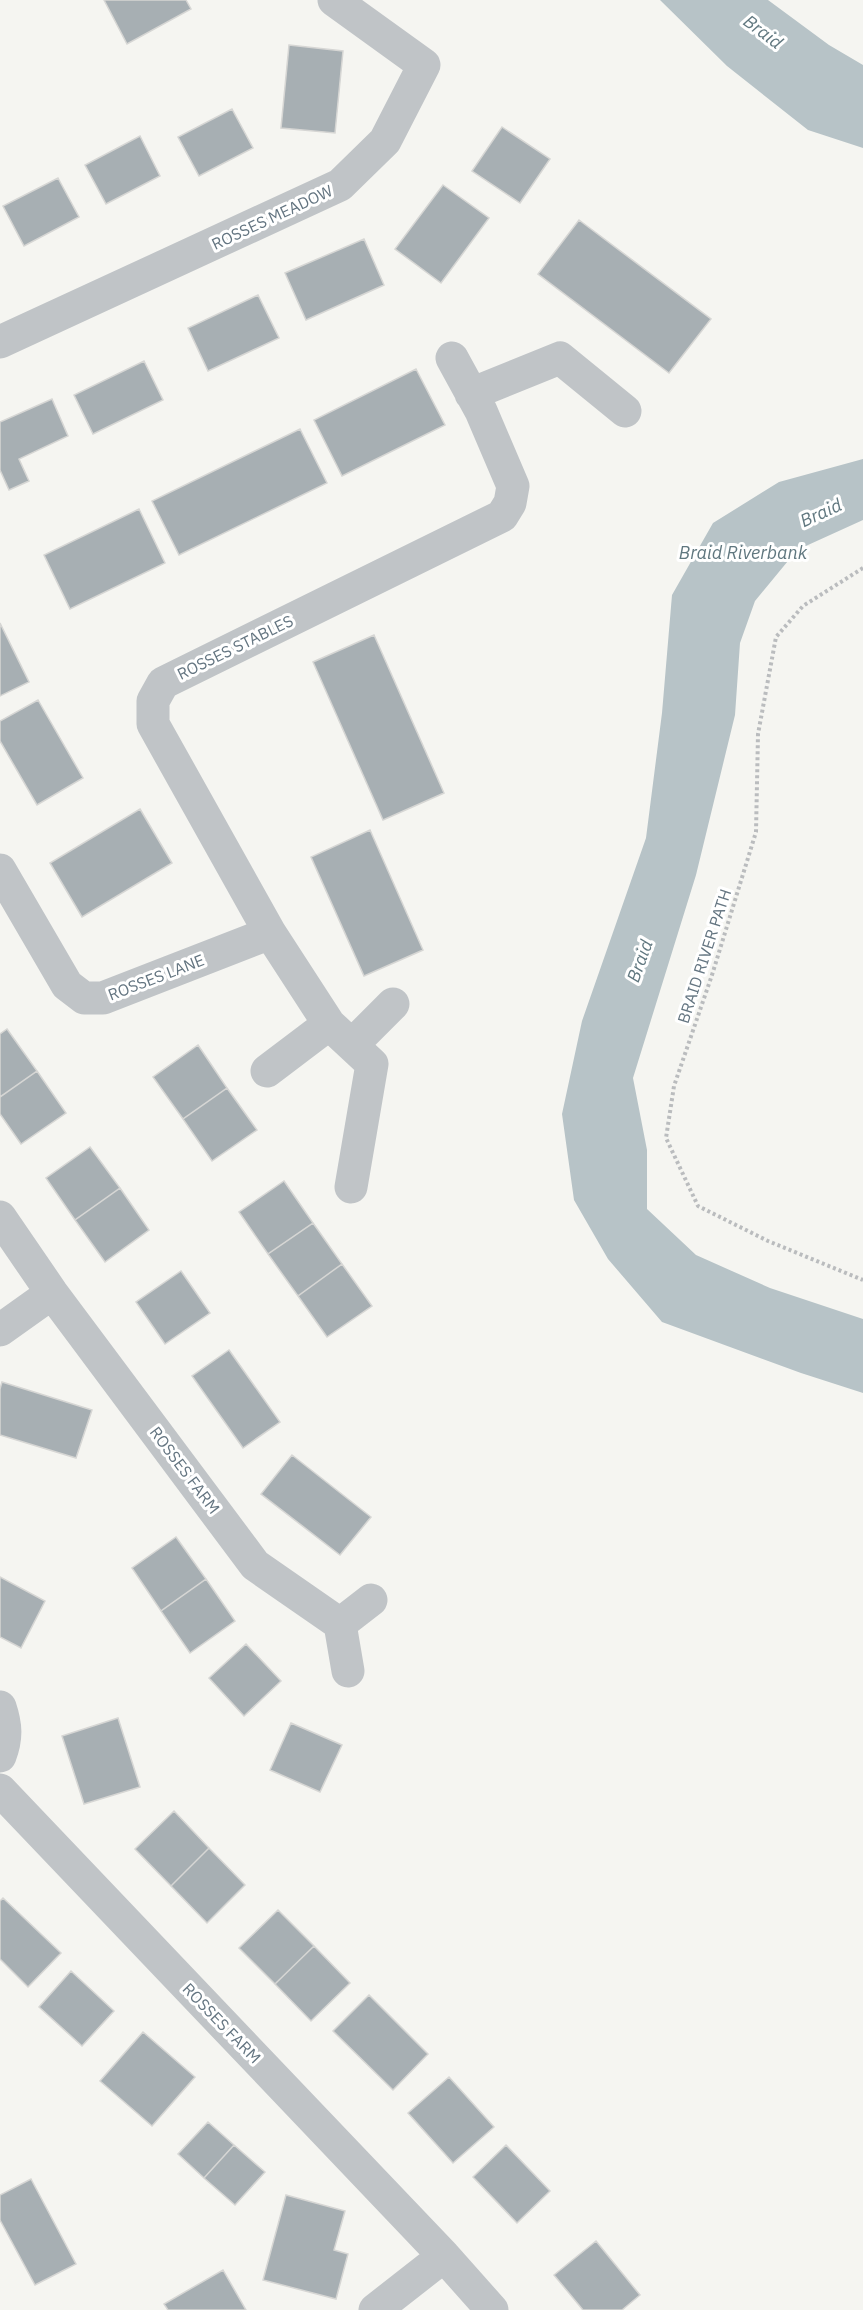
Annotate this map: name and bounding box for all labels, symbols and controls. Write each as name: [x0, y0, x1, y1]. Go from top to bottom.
water label: Braid: [739, 9, 788, 54]
street label: ROSSES MEADOW: [208, 180, 336, 254]
water label: Braid: [796, 493, 846, 532]
water label: Braid Riverbank: [679, 541, 808, 564]
street label: ROSSES STABLES: [174, 610, 296, 684]
street label: BRAID RIVER PATH: [673, 886, 735, 1026]
water label: Braid: [621, 936, 658, 985]
street label: ROSSES LANE: [105, 949, 207, 1005]
street label: ROSSES FARM: [146, 1422, 224, 1518]
street label: ROSSES FARM: [179, 1979, 265, 2067]

